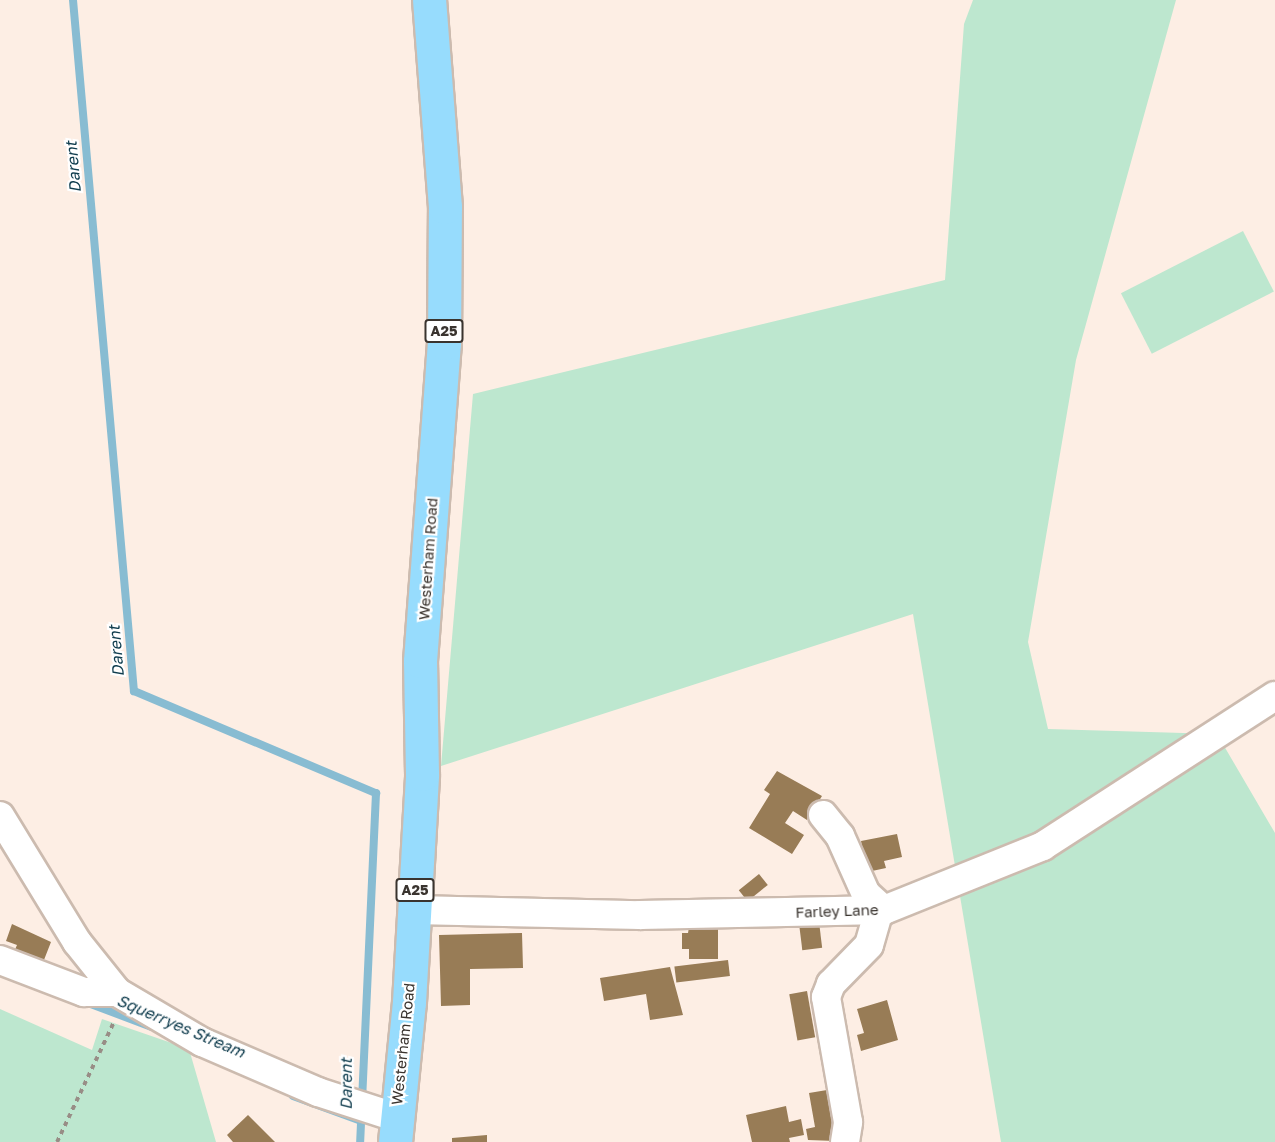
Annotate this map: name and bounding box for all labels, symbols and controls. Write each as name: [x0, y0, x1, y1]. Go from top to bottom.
water label: Darent: [61, 140, 85, 194]
road number: A25: [423, 320, 465, 342]
street label: Westerham Road: [415, 497, 441, 621]
water label: Darent: [104, 624, 128, 678]
road number: A25: [394, 879, 436, 901]
street label: Farley Lane: [795, 901, 879, 921]
street label: Westerham Road: [388, 982, 418, 1106]
water label: Squerryes Stream: [114, 990, 248, 1062]
water label: Darent: [336, 1058, 356, 1110]

